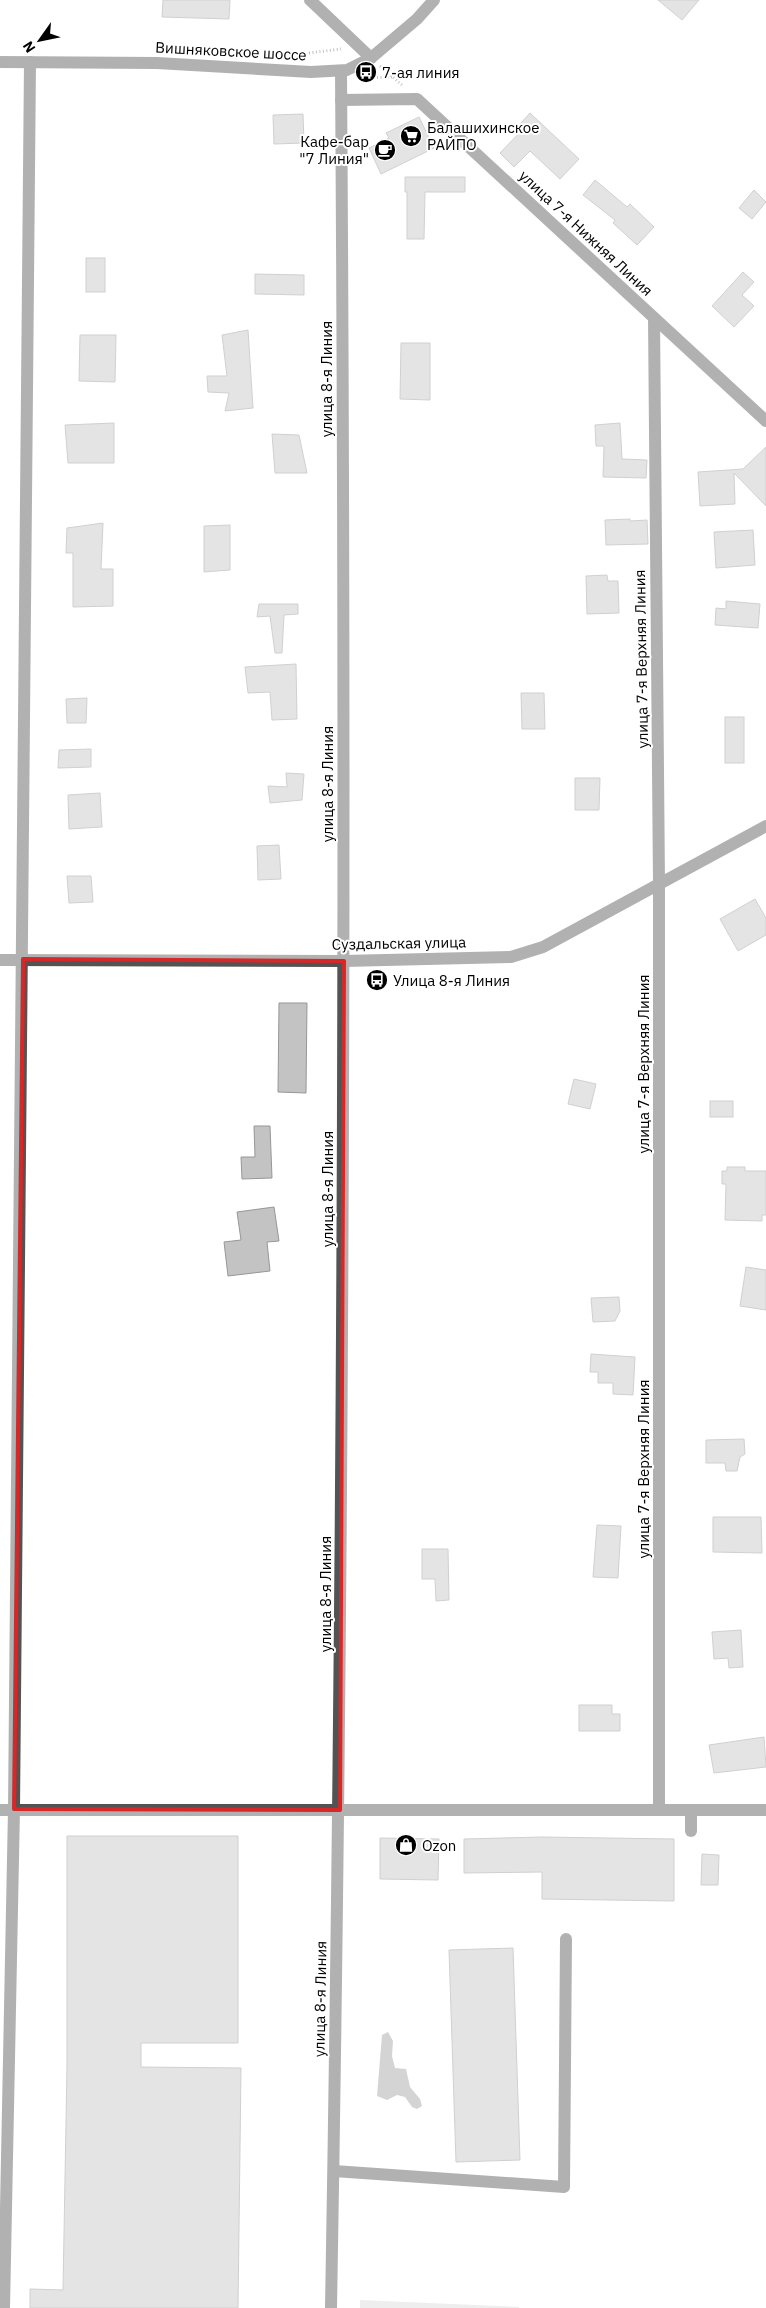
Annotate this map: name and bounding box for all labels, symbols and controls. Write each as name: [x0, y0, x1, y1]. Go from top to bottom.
north arrow: [15, 15, 65, 65]
text: N: [19, 38, 39, 56]
street label: Вишняковское шоссе: [155, 38, 307, 64]
bus stop icon: 7-ая линия: [354, 60, 378, 84]
place label: 7-ая линия: [382, 63, 460, 82]
place label: Балашихинское РАЙПО: [427, 118, 539, 154]
supermarket icon: Балашихинское РАЙПО: [399, 124, 423, 148]
place label: Кафе-бар "7 Линия": [299, 132, 369, 168]
cafe icon: Кафе-бар "7 Линия": [373, 138, 397, 162]
street label: улица 7-я Нижняя Линия: [515, 166, 657, 300]
street label: улица 8-я Линия: [317, 321, 336, 437]
street label: улица 7-я Верхняя Линия: [630, 569, 652, 749]
street label: улица 8-я Линия: [318, 726, 337, 842]
street label: Суздальская улица: [332, 932, 466, 954]
bus stop icon: Улица 8-я Линия: [365, 968, 389, 992]
place label: Улица 8-я Линия: [393, 971, 510, 990]
street label: улица 7-я Верхняя Линия: [634, 975, 653, 1153]
street label: улица 8-я Линия: [318, 1131, 337, 1247]
street label: улица 7-я Верхняя Линия: [634, 1380, 653, 1558]
street label: улица 8-я Линия: [316, 1536, 335, 1652]
shop icon: Ozon: [394, 1833, 418, 1857]
place label: Ozon: [422, 1836, 456, 1855]
street label: улица 8-я Линия: [309, 1941, 331, 2057]

